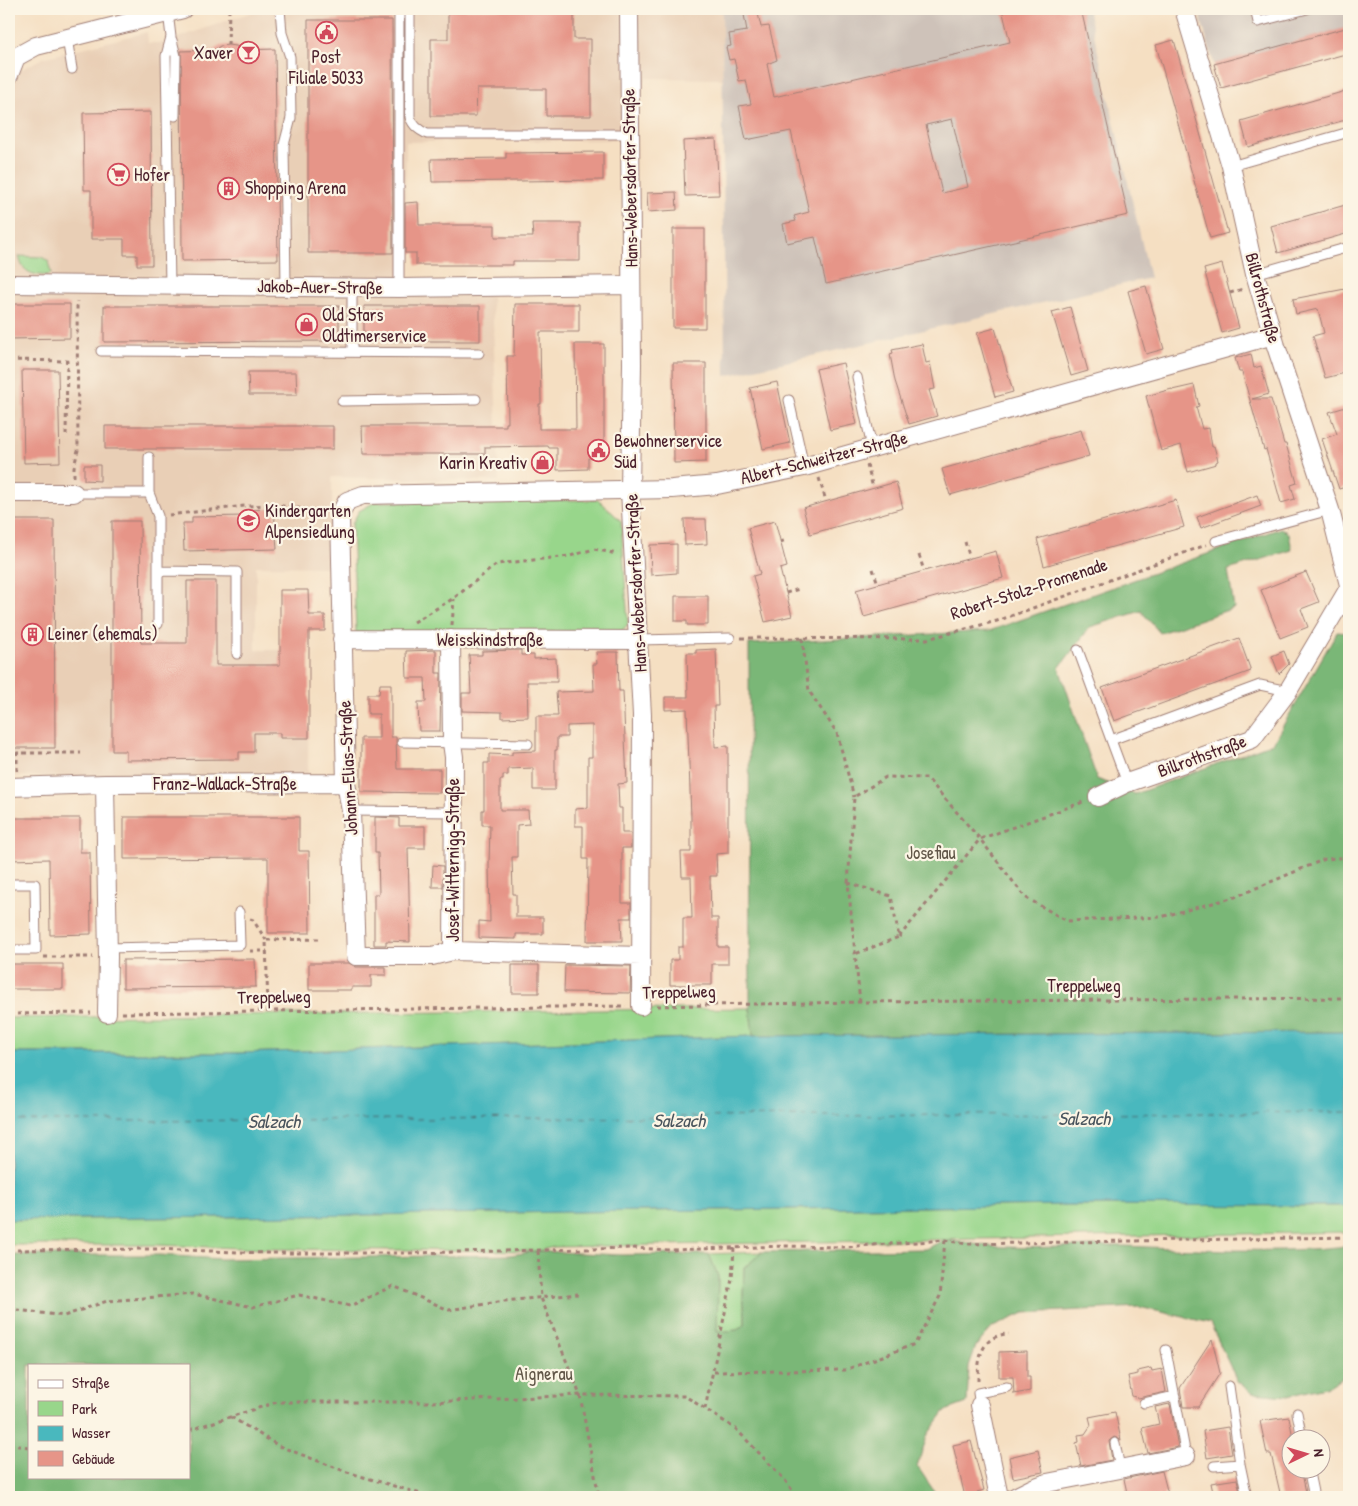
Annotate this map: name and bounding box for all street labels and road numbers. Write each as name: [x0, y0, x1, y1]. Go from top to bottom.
street label: Hans-Webersdorfer-Straße: [615, 88, 644, 268]
street label: Billrothstraße: [1239, 250, 1288, 346]
street label: Jakob-Auer-Straße: [257, 273, 383, 300]
street label: Albert-Schweitzer-Straße: [738, 425, 910, 490]
street label: Hans-Webersdorfer-Straße: [618, 493, 653, 673]
street label: Robert-Stolz-Promenade: [947, 551, 1110, 626]
street label: Weisskindstraße: [437, 627, 543, 652]
street label: Johann-Elias-Straße: [331, 700, 364, 836]
street label: Billrothstraße: [1154, 728, 1250, 783]
street label: Franz-Wallack-Straße: [152, 771, 297, 796]
street label: Josef-Witternigg-Straße: [440, 778, 465, 942]
street label: Treppelweg: [1047, 973, 1121, 998]
street label: Treppelweg: [642, 978, 716, 1005]
street label: Treppelweg: [237, 983, 311, 1010]

